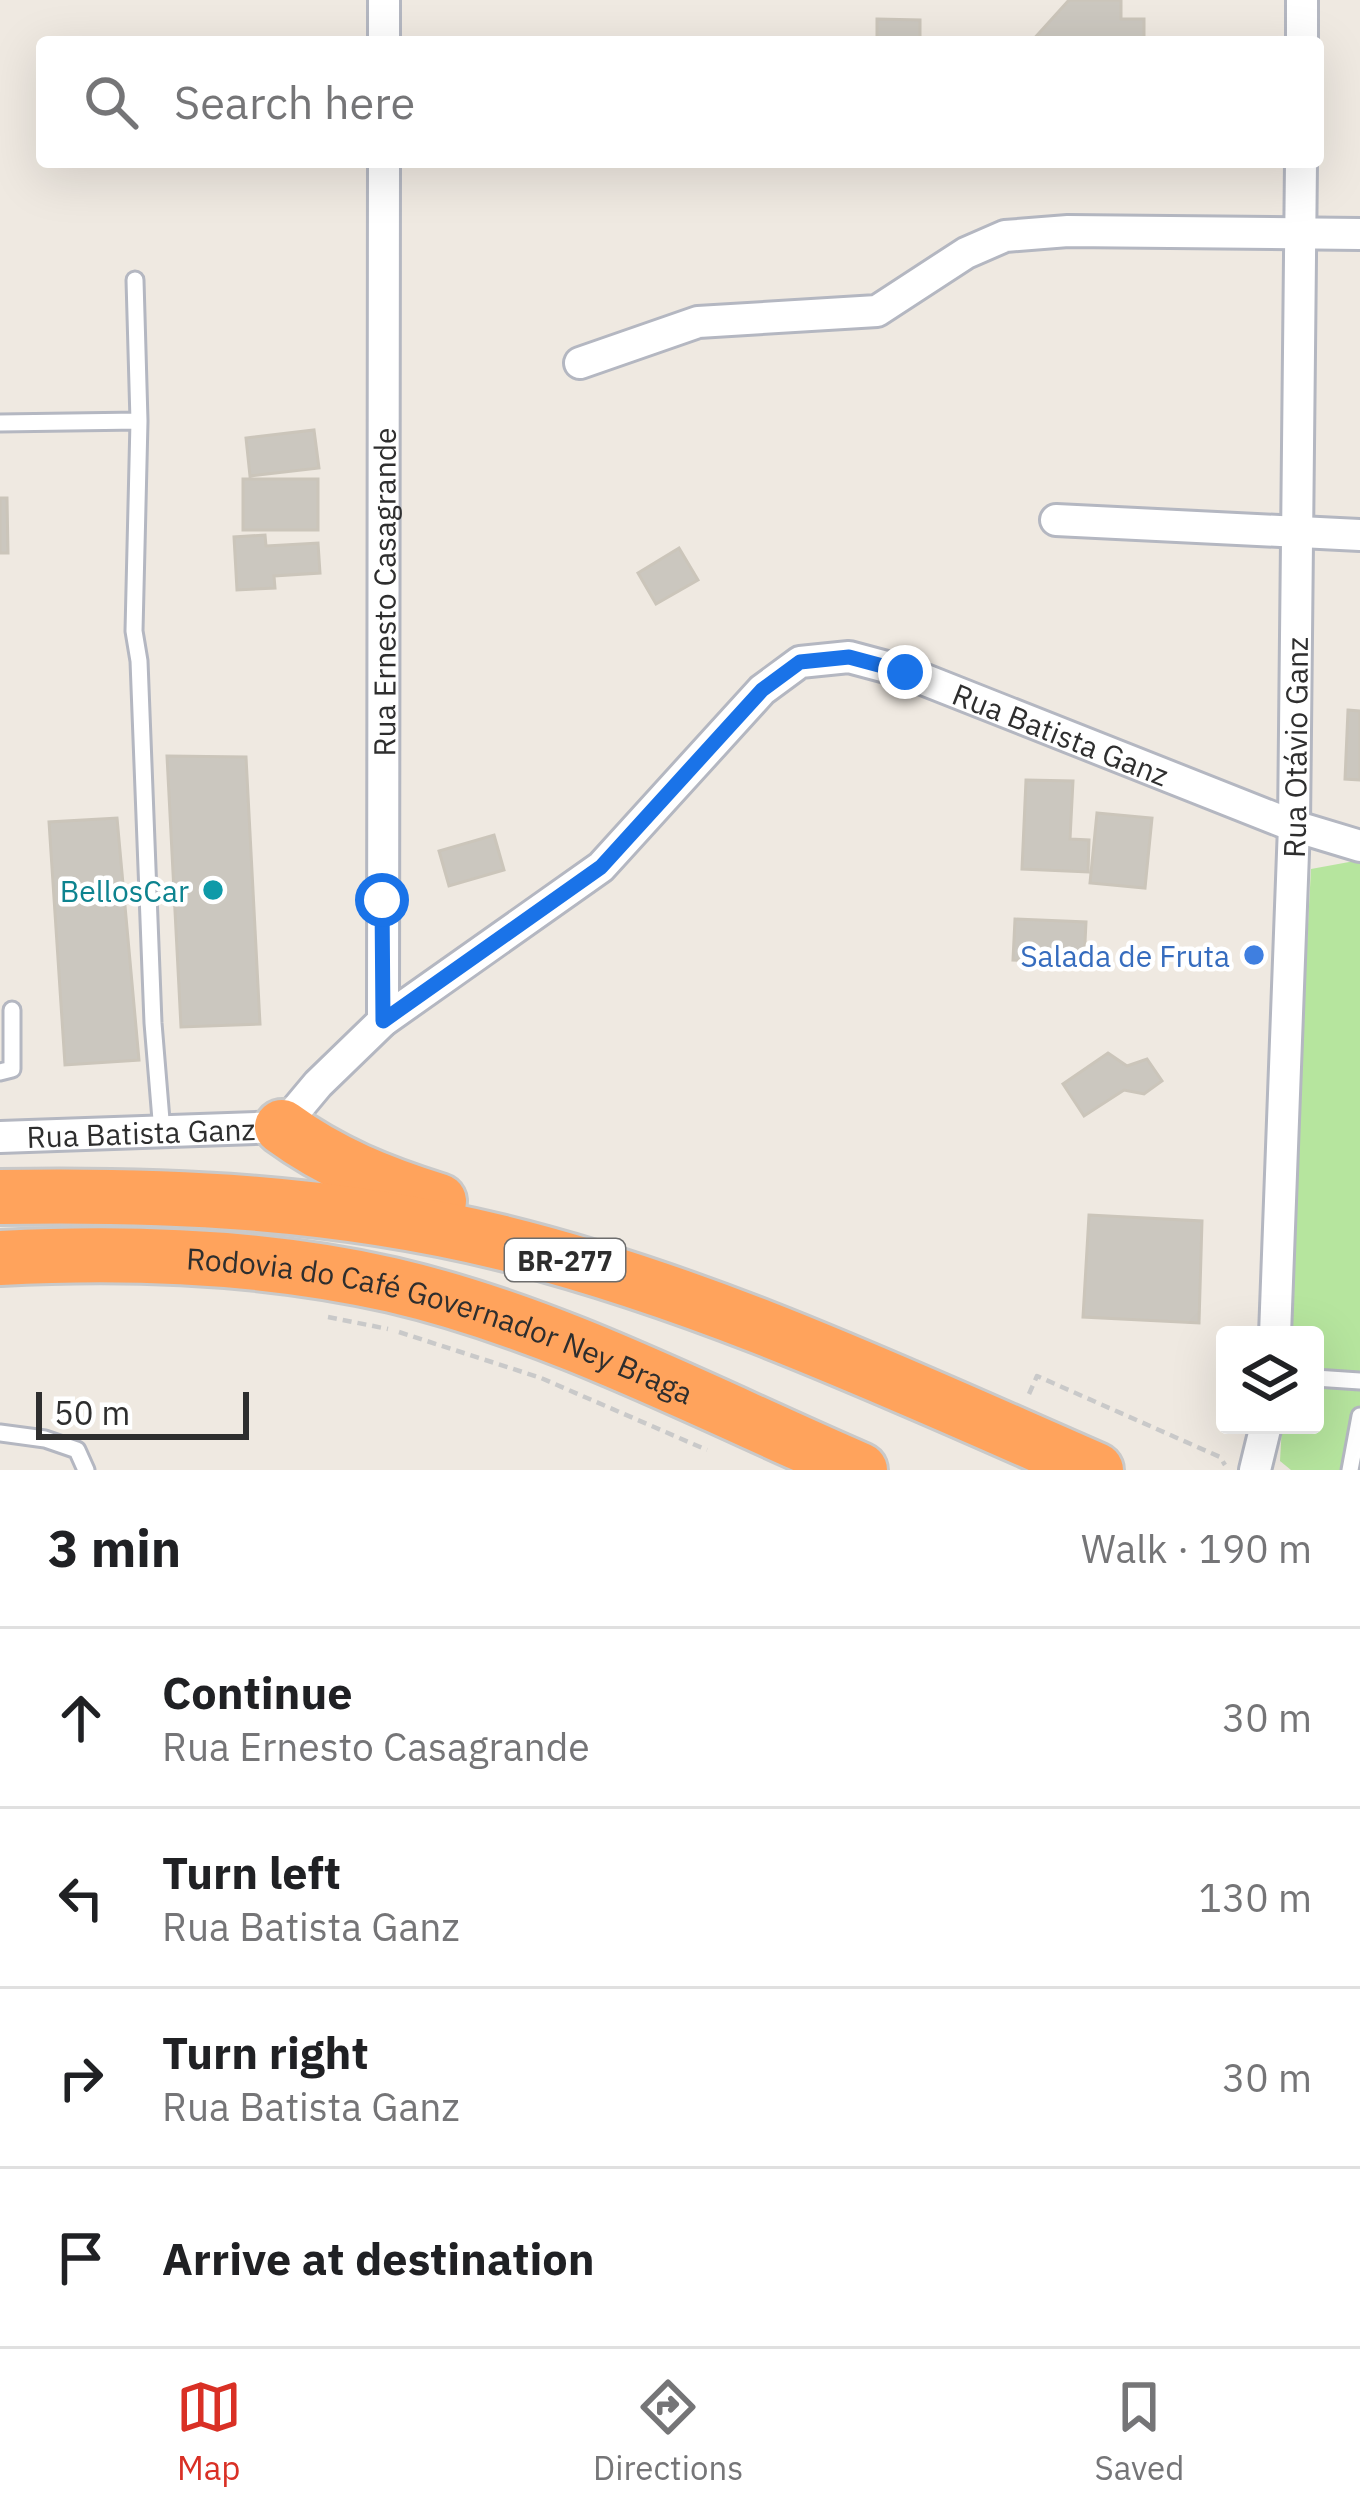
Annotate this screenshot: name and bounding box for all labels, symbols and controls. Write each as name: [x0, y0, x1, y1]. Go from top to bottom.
search box: [36, 36, 1324, 168]
icon: search: [78, 69, 144, 135]
text: Search here: [174, 73, 415, 131]
street label: Rua Ernesto Casagrande: [364, 427, 403, 757]
street label: Rua Otávio Ganz: [1273, 637, 1315, 859]
route end: [878, 645, 932, 699]
street label: Rua Batista Ganz: [947, 673, 1174, 794]
place label: BellosCar: [60, 871, 189, 910]
route start: [355, 873, 409, 927]
marker: BellosCar: [200, 877, 226, 903]
place label: Salada de Fruta: [1020, 936, 1230, 975]
marker: Salada de Fruta: [1241, 942, 1267, 968]
street label: Rua Batista Ganz: [26, 1108, 256, 1156]
street label: Rodovia do Café Governador Ney Braga: [185, 1238, 699, 1412]
road number: BR-277: [505, 1239, 625, 1281]
map controls: [1216, 1326, 1324, 1434]
button: layers: [1216, 1326, 1324, 1434]
scale bar: [36, 1386, 249, 1439]
text: 50 m: [54, 1391, 130, 1434]
text: 3 min: [48, 1515, 181, 1581]
text: Walk · 190 m: [1081, 1523, 1312, 1574]
text: Continue: [162, 1663, 353, 1721]
icon: ahead: [48, 1685, 114, 1751]
text: 30 m: [1222, 1692, 1312, 1743]
text: Rua Ernesto Casagrande: [162, 1721, 590, 1772]
text: Turn left: [162, 1843, 341, 1901]
icon: left: [48, 1865, 114, 1931]
text: 130 m: [1199, 1872, 1312, 1923]
text: Rua Batista Ganz: [162, 1901, 460, 1952]
text: Turn right: [162, 2023, 369, 2081]
icon: right: [48, 2045, 114, 2111]
text: 30 m: [1222, 2052, 1312, 2103]
text: Rua Batista Ganz: [162, 2081, 460, 2132]
icon: arrive: [48, 2225, 114, 2291]
text: Arrive at destination: [162, 2229, 595, 2287]
tab: Map: [176, 2374, 242, 2489]
tab: Directions: [593, 2374, 743, 2489]
tab: Saved: [1095, 2374, 1184, 2489]

